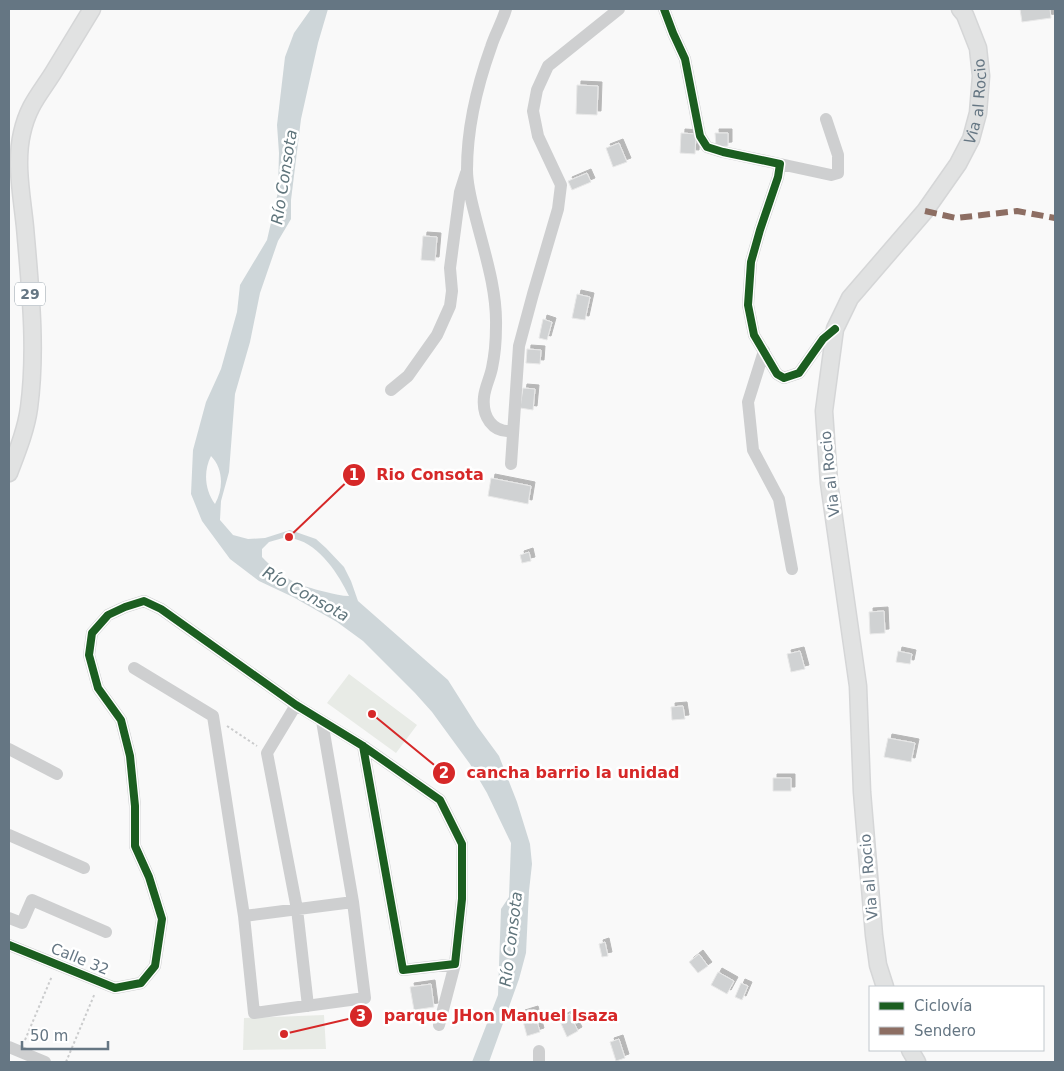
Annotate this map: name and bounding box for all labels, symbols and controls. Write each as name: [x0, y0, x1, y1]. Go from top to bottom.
street label: Via al Rocio: [961, 58, 990, 148]
water label: Río Consota: [267, 128, 301, 226]
road number: 29: [15, 282, 45, 306]
street label: Via al Rocio: [817, 430, 843, 518]
callout: Rio Consota: [342, 459, 494, 490]
text: Rio Consota: [376, 465, 484, 484]
text: 1: [349, 466, 359, 484]
water label: Río Consota: [260, 562, 352, 626]
callout: cancha barrio la unidad: [432, 757, 690, 788]
text: cancha barrio la unidad: [467, 763, 679, 782]
text: 2: [439, 764, 449, 782]
street label: Via al Rocio: [856, 833, 882, 921]
water label: Río Consota: [496, 890, 526, 988]
street label: Calle 32: [48, 939, 112, 979]
legend: [869, 986, 1044, 1051]
text: Ciclovía: [914, 997, 972, 1015]
callout: parque JHon Manuel Isaza: [349, 1000, 628, 1031]
text: parque JHon Manuel Isaza: [384, 1006, 618, 1025]
text: 3: [356, 1007, 366, 1025]
scale bar: [22, 1018, 109, 1050]
text: Sendero: [914, 1022, 976, 1040]
text: 50 m: [30, 1027, 68, 1045]

